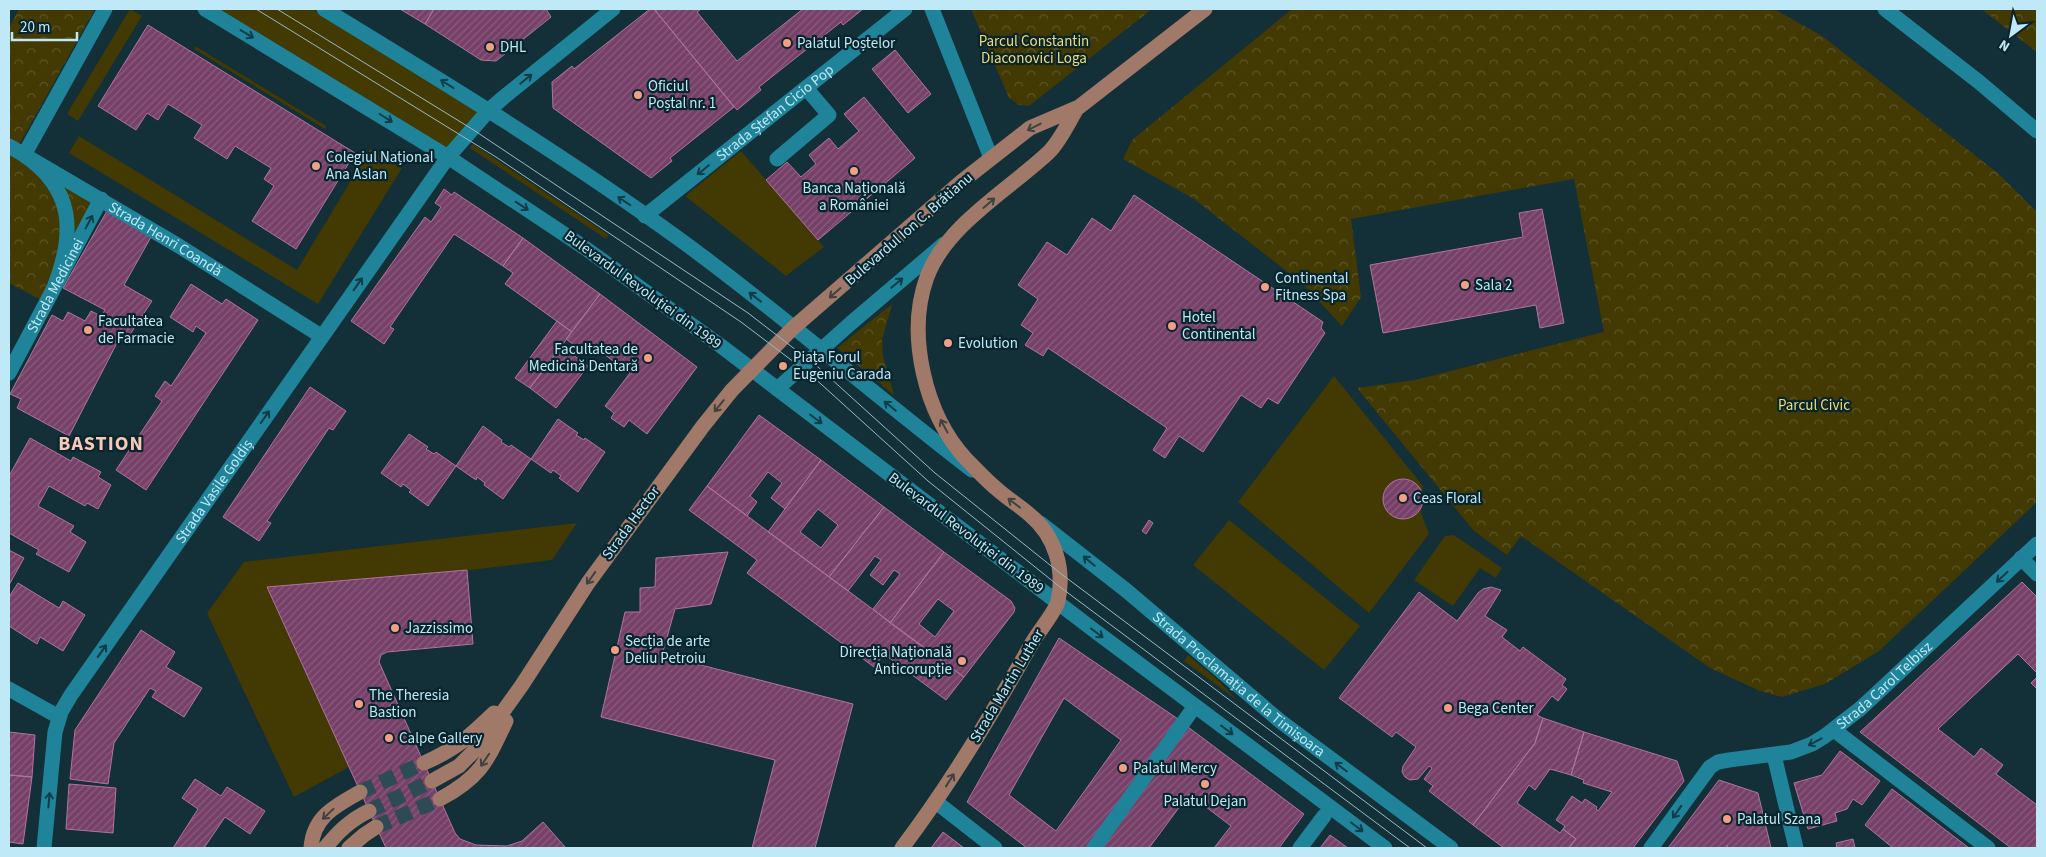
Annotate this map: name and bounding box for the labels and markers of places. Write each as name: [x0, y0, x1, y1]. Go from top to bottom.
place label: Palatul Poștelor: [797, 33, 896, 54]
place label: DHL: [500, 37, 526, 58]
marker: Palatul Poștelor: [781, 37, 793, 49]
marker: DHL: [484, 41, 496, 53]
place label: Oficiul Poștal nr. 1: [648, 76, 716, 114]
marker: Oficiul Poștal nr. 1: [632, 89, 644, 101]
place label: Colegiul Național Ana Aslan: [326, 147, 434, 185]
marker: Colegiul Național Ana Aslan: [310, 160, 322, 172]
marker: Banca Națională a României: [848, 165, 860, 177]
place label: Banca Națională a României: [803, 178, 905, 216]
place label: Continental Fitness Spa: [1275, 268, 1349, 306]
place label: Sala 2: [1475, 275, 1512, 296]
marker: Sala 2: [1459, 279, 1471, 291]
marker: Continental Fitness Spa: [1259, 281, 1271, 293]
place label: Hotel Continental: [1182, 307, 1256, 345]
place label: Facultatea de Farmacie: [98, 311, 174, 349]
marker: Hotel Continental: [1166, 320, 1178, 332]
marker: Facultatea de Farmacie: [82, 324, 94, 336]
place label: Evolution: [958, 333, 1018, 354]
marker: Evolution: [942, 337, 954, 349]
place label: Facultatea de Medicină Dentară: [529, 339, 638, 377]
place label: Piața Forul Eugeniu Carada: [793, 347, 891, 385]
marker: Facultatea de Medicină Dentară: [642, 352, 654, 364]
marker: Piața Forul Eugeniu Carada: [777, 360, 789, 372]
place label: Ceas Floral: [1413, 488, 1481, 509]
marker: Ceas Floral: [1397, 492, 1409, 504]
place label: Jazzissimo: [405, 618, 473, 639]
marker: Jazzissimo: [389, 622, 401, 634]
place label: Secția de arte Deliu Petroiu: [625, 631, 710, 669]
place label: Direcția Națională Anticorupție: [839, 642, 952, 680]
marker: Secția de arte Deliu Petroiu: [609, 644, 621, 656]
marker: Direcția Națională Anticorupție: [956, 655, 968, 667]
place label: The Theresia Bastion: [369, 685, 449, 723]
marker: The Theresia Bastion: [353, 698, 365, 710]
place label: Bega Center: [1458, 698, 1535, 719]
marker: Bega Center: [1442, 702, 1454, 714]
place label: Calpe Gallery: [399, 728, 482, 749]
marker: Calpe Gallery: [383, 732, 395, 744]
place label: Palatul Mercy: [1133, 758, 1217, 779]
marker: Palatul Mercy: [1117, 762, 1129, 774]
marker: Palatul Dejan: [1199, 778, 1211, 790]
place label: Palatul Dejan: [1164, 791, 1246, 812]
place label: Palatul Szana: [1737, 809, 1821, 830]
marker: Palatul Szana: [1721, 813, 1733, 825]

